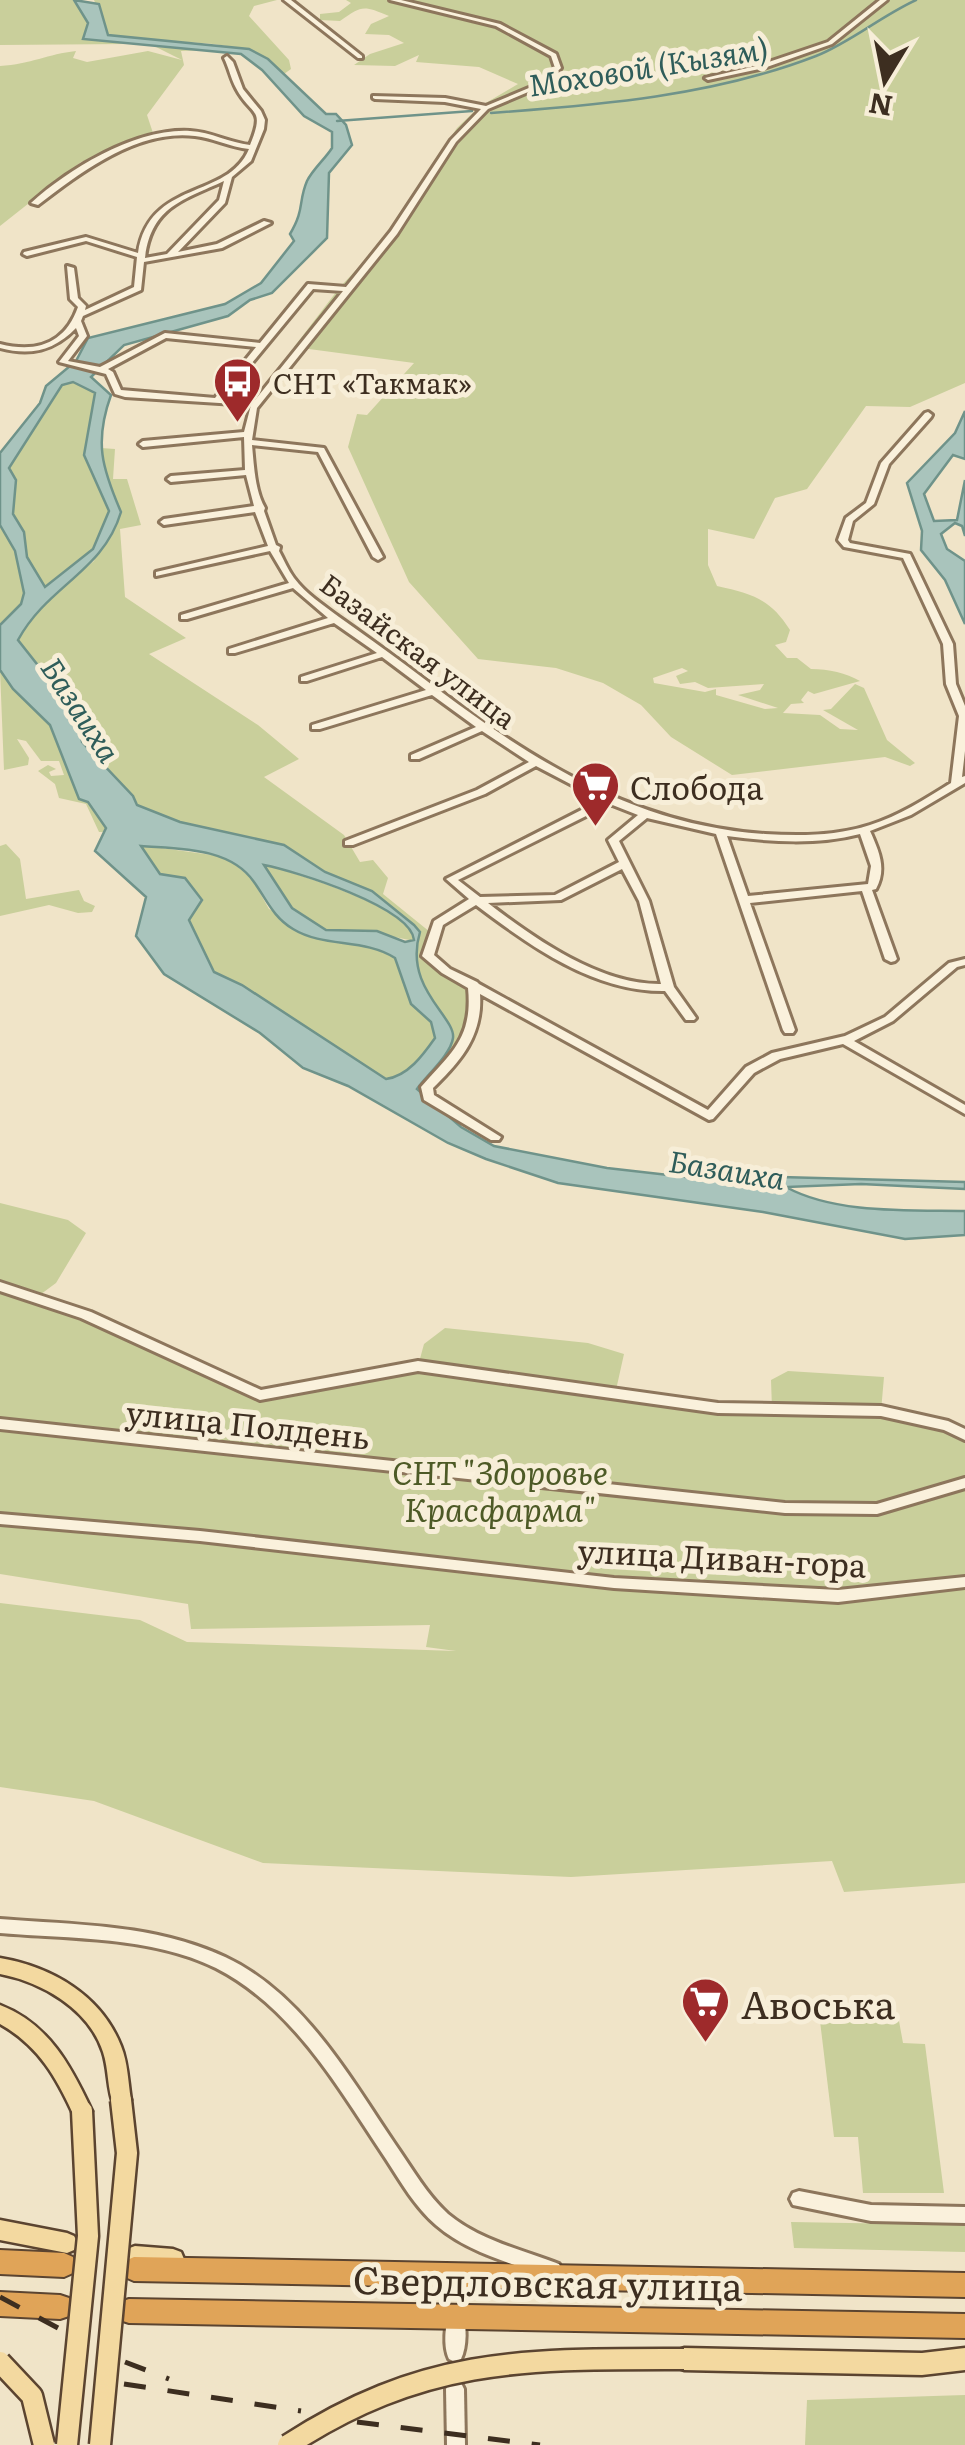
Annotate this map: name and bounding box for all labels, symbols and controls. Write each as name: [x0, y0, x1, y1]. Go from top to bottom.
water label: Моховой (Кызям): [525, 24, 771, 106]
north arrow: [835, 30, 935, 130]
text: N: [865, 84, 896, 129]
bus stop icon: СНТ «Такмак»: [212, 356, 264, 424]
place label: СНТ «Такмак»: [273, 361, 472, 403]
street label: Базайская улица: [312, 562, 526, 738]
water label: Базаиха: [32, 648, 132, 770]
supermarket icon: Слобода: [569, 760, 621, 828]
place label: Слобода: [630, 762, 764, 810]
water label: Базаиха: [666, 1137, 788, 1199]
street label: улица Полдень: [124, 1386, 372, 1460]
park label: СНТ "Здоровье Красфарма": [392, 1447, 608, 1532]
street label: улица Диван-гора: [576, 1524, 868, 1588]
place label: Авоська: [741, 1974, 896, 2031]
supermarket icon: Авоська: [680, 1976, 732, 2044]
street label: Свердловская улица: [353, 2249, 744, 2313]

